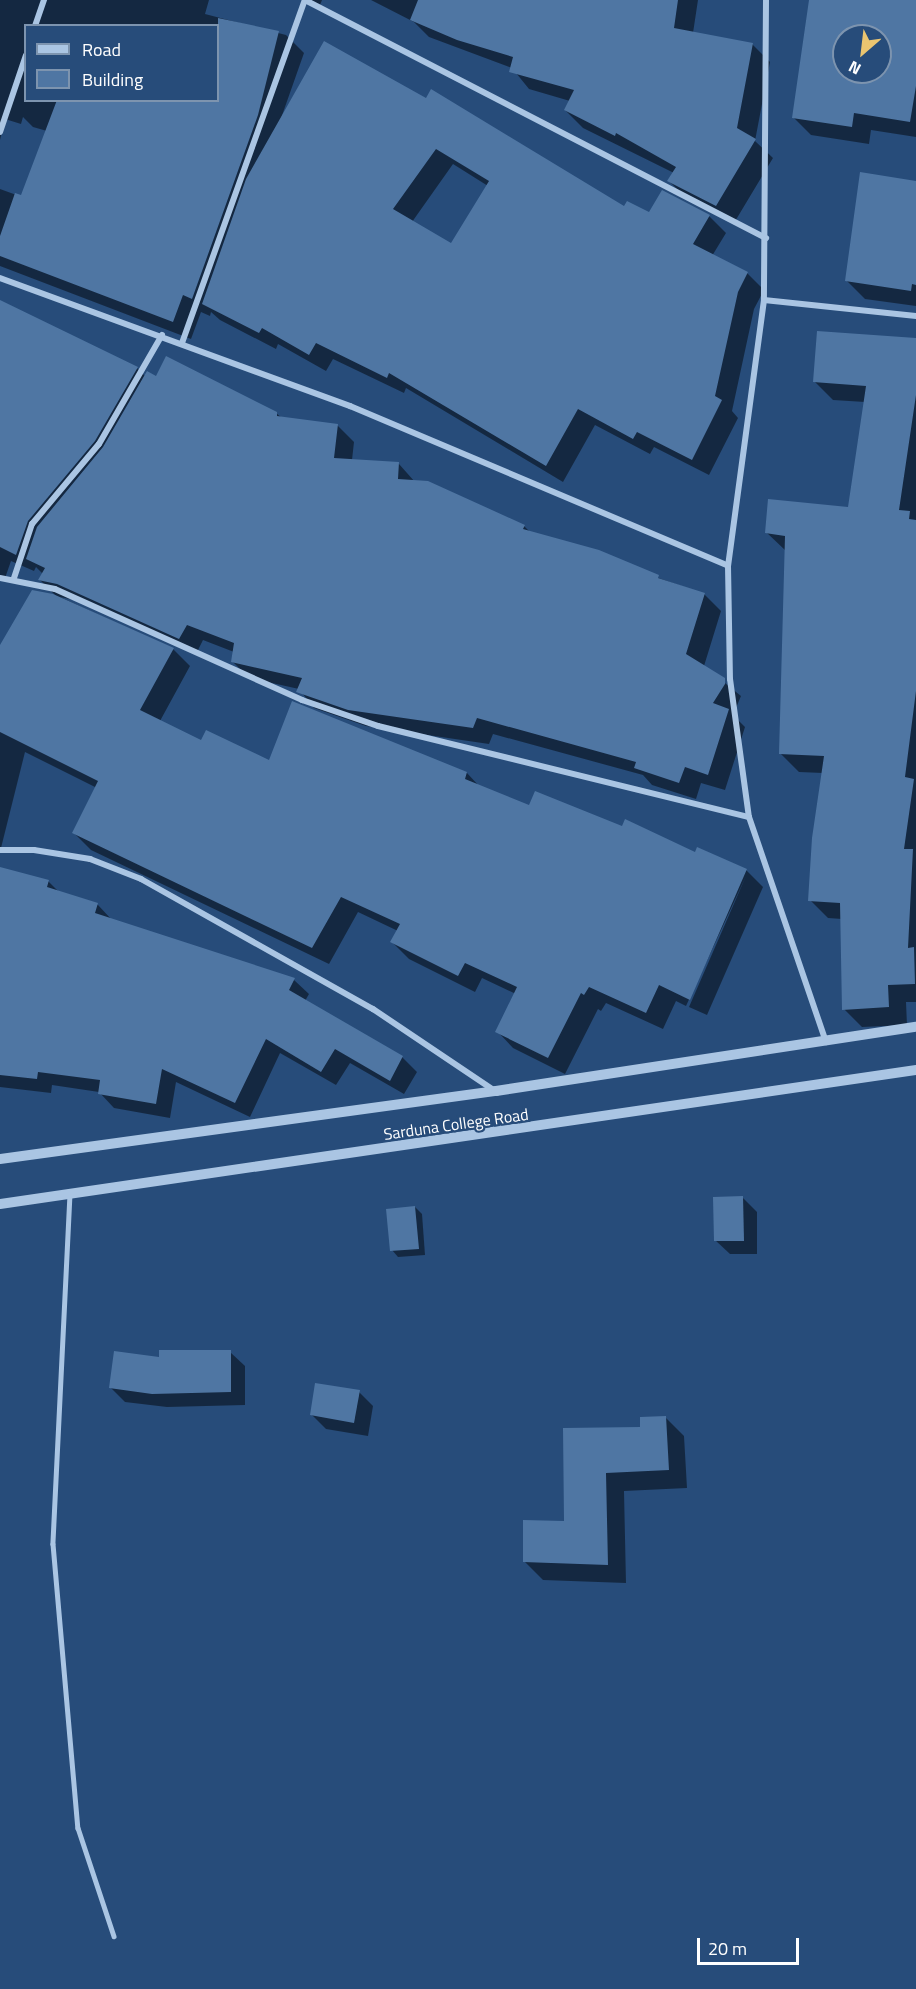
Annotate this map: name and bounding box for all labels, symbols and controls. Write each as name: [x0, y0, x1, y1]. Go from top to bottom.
legend: [24, 24, 219, 102]
north arrow: [832, 24, 892, 84]
text: Road: [82, 36, 121, 63]
text: N: [844, 55, 865, 81]
text: Building: [82, 66, 143, 93]
street label: Sarduna College Road: [382, 1104, 530, 1144]
scale bar: [700, 1926, 802, 1964]
text: 20 m: [708, 1935, 747, 1962]

